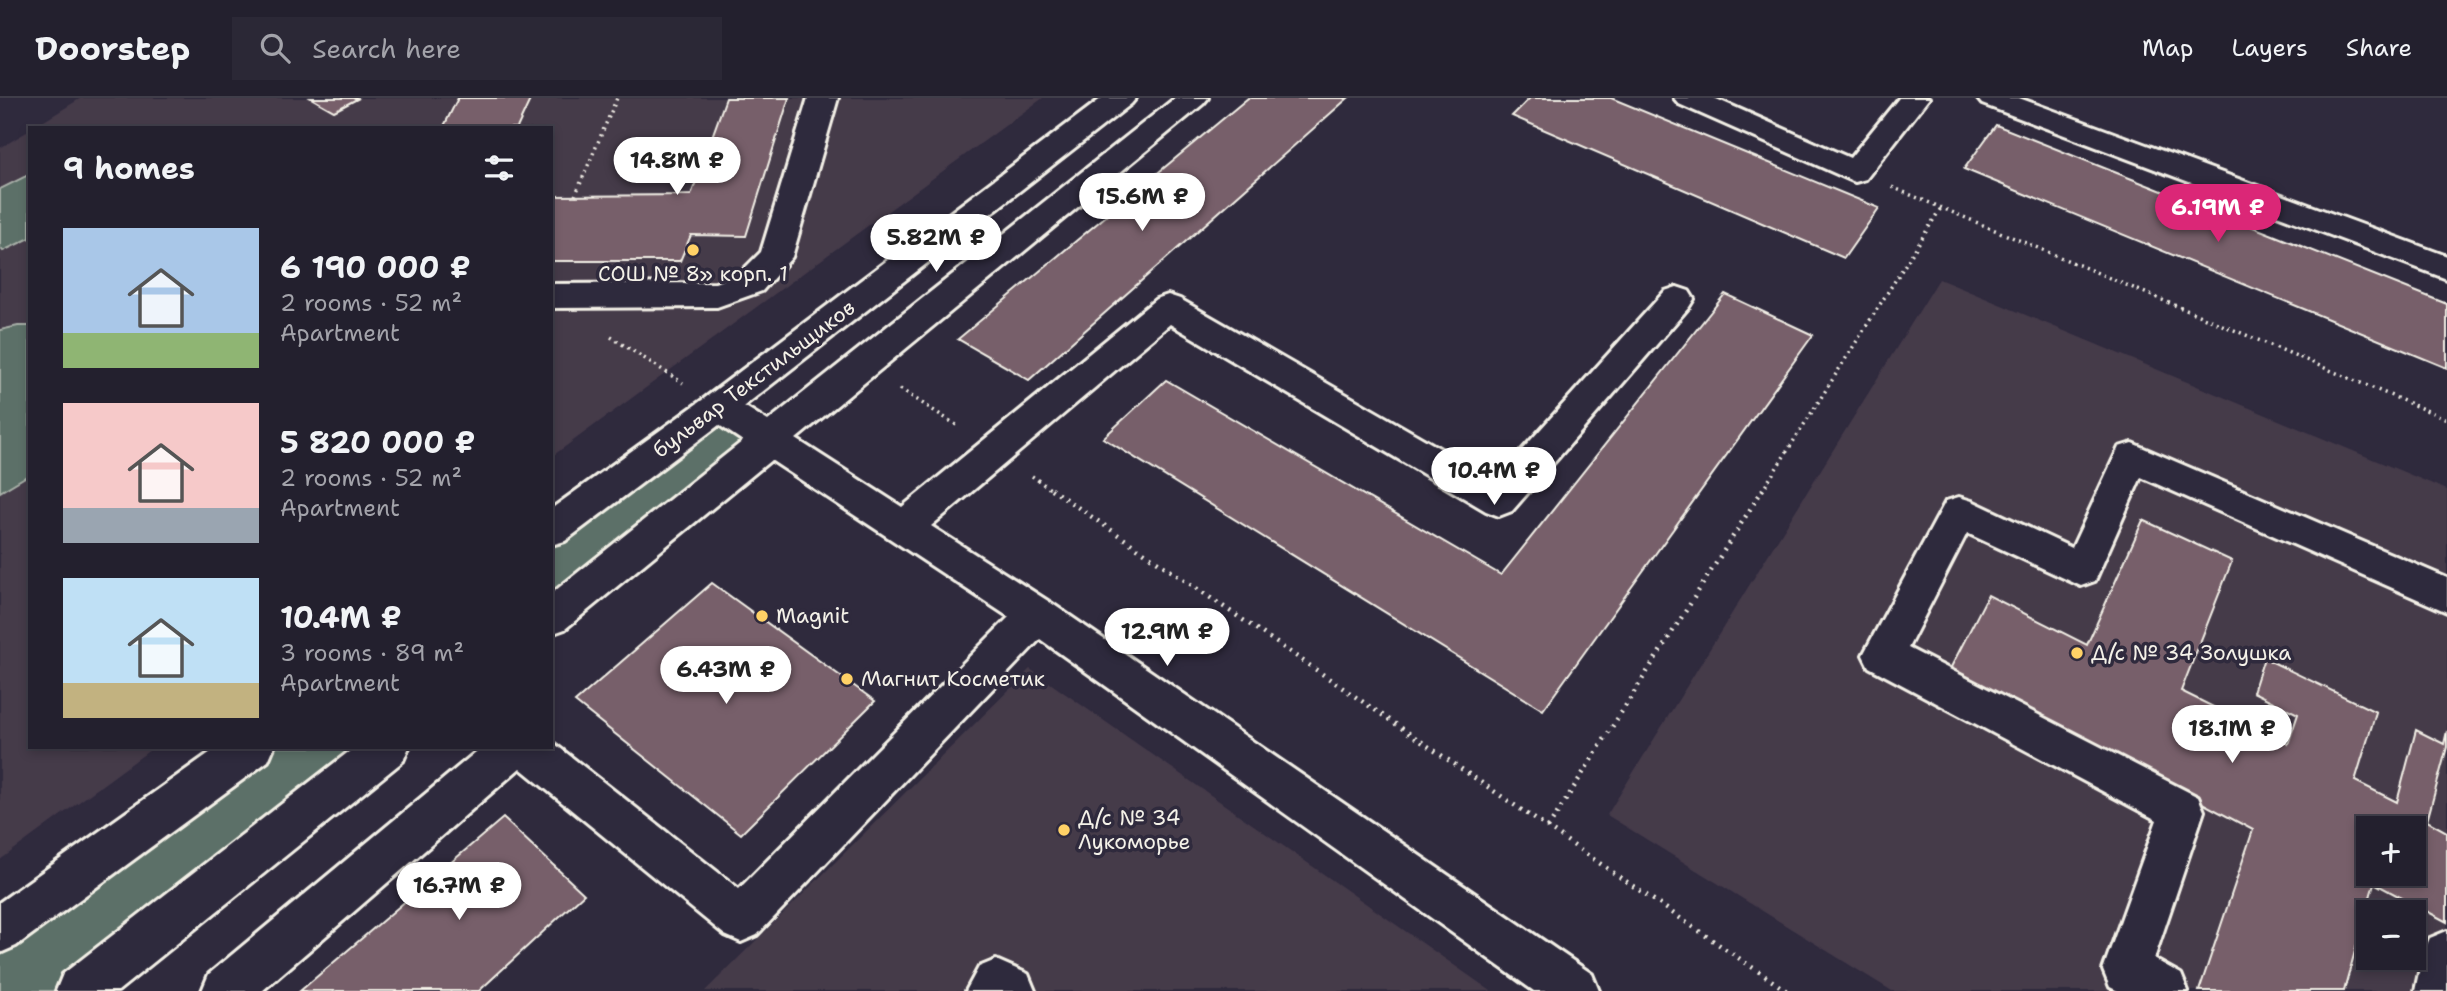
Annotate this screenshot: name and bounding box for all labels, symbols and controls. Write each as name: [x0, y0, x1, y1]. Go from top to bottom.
search box: [232, 17, 722, 80]
text: Doorstep: [35, 26, 190, 71]
icon: search: [256, 29, 294, 67]
text: Search here: [312, 31, 461, 66]
text: Map: [2142, 32, 2193, 64]
text: Layers: [2231, 32, 2308, 64]
text: Share: [2346, 32, 2412, 64]
pin: 14.8M ₽: [612, 138, 742, 197]
text: 14.8M ₽: [630, 145, 724, 175]
text: 9 homes: [63, 148, 195, 189]
icon: filters: [480, 149, 518, 187]
pin: 15.6M ₽: [1077, 174, 1207, 233]
text: 15.6M ₽: [1095, 181, 1189, 211]
pin: 6.19M ₽: [2153, 184, 2283, 244]
text: 6.19M ₽: [2171, 192, 2265, 222]
pin: 5.82M ₽: [871, 214, 1001, 274]
text: 5.82M ₽: [886, 222, 986, 252]
marker: СОШ № 8» корп. 1: [685, 242, 701, 258]
text: 6 190 000 ₽: [280, 247, 471, 288]
icon: home: [119, 256, 203, 340]
place label: СОШ № 8» корп. 1: [598, 260, 788, 288]
text: 2 rooms · 52 m²: [280, 288, 462, 318]
street label: бульвар Текстильщиков: [647, 294, 861, 464]
text: Apartment: [280, 318, 400, 348]
text: 5 820 000 ₽: [280, 422, 475, 463]
icon: home: [119, 431, 203, 515]
pin: 10.4M ₽: [1429, 448, 1559, 507]
text: 10.4M ₽: [1447, 455, 1541, 485]
text: 2 rooms · 52 m²: [280, 463, 462, 493]
text: Apartment: [280, 493, 400, 523]
text: 10.4M ₽: [280, 597, 402, 638]
place label: Magnit: [776, 602, 849, 630]
icon: home: [119, 606, 203, 690]
marker: Magnit: [754, 608, 770, 624]
pin: 12.9M ₽: [1102, 608, 1232, 668]
text: 12.9M ₽: [1120, 616, 1214, 646]
text: 3 rooms · 89 m²: [280, 638, 464, 668]
place label: Д/с № 34 Золушка: [2091, 639, 2291, 667]
marker: Д/с № 34 Золушка: [2069, 645, 2085, 661]
pin: 6.43M ₽: [661, 646, 791, 706]
text: 6.43M ₽: [676, 654, 776, 684]
place label: Магнит Косметик: [861, 665, 1045, 693]
text: Apartment: [280, 668, 400, 698]
marker: Магнит Косметик: [839, 671, 855, 687]
pin: 18.1M ₽: [2167, 706, 2297, 765]
text: 18.1M ₽: [2188, 713, 2276, 743]
place label: Д/с № 34 Лукоморье: [1078, 804, 1191, 856]
map controls: [2356, 816, 2426, 970]
button: +: [2356, 816, 2426, 886]
marker: Д/с № 34 Лукоморье: [1056, 822, 1072, 838]
pin: 16.7M ₽: [394, 862, 524, 922]
text: 16.7M ₽: [412, 870, 506, 900]
button: −: [2356, 900, 2426, 970]

